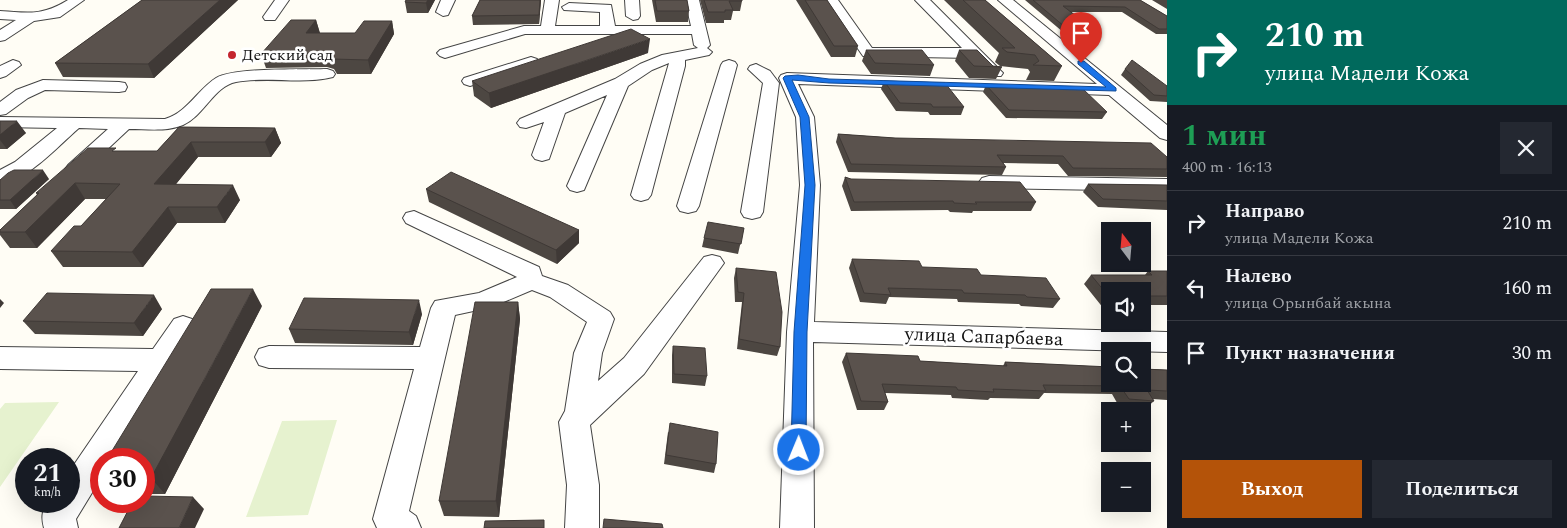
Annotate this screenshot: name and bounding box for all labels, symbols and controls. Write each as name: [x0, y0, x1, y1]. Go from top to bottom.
text: 210 m: [1265, 9, 1364, 62]
pin: [1060, 12, 1102, 63]
icon: arrive: [1067, 19, 1095, 47]
icon: right: [1182, 20, 1247, 85]
place label: Детский сад: [242, 43, 333, 67]
marker: Детский сад: [226, 49, 238, 61]
text: улица Мадели Кожа: [1265, 57, 1469, 90]
text: 1 мин: [1182, 113, 1267, 159]
button: close: [1500, 122, 1552, 174]
text: 400 m · 16:13: [1182, 155, 1272, 179]
text: Направо: [1225, 197, 1304, 226]
icon: right: [1182, 209, 1210, 237]
text: 210 m: [1502, 209, 1552, 238]
north arrow: [1101, 222, 1151, 272]
map controls: [1101, 222, 1151, 512]
text: улица Мадели Кожа: [1225, 226, 1374, 250]
text: Налево: [1225, 262, 1292, 291]
icon: left: [1182, 274, 1210, 302]
text: 160 m: [1502, 274, 1552, 303]
button: sound: [1101, 282, 1151, 332]
text: улица Орынбай акына: [1225, 291, 1391, 315]
street label: улица Сапарбаева: [903, 320, 1064, 354]
icon: arrive: [1182, 339, 1210, 367]
text: Пункт назначения: [1225, 339, 1395, 368]
text: 30 m: [1512, 339, 1552, 368]
button: search: [1101, 342, 1151, 392]
button: +: [1101, 402, 1151, 452]
position arrow: [772, 423, 824, 475]
speed limit sign: 30: [90, 448, 155, 513]
text: 21: [33, 455, 62, 493]
button: Выход: [1182, 460, 1362, 518]
button: Поделиться: [1372, 460, 1552, 518]
button: −: [1101, 462, 1151, 512]
text: km/h: [34, 483, 61, 502]

